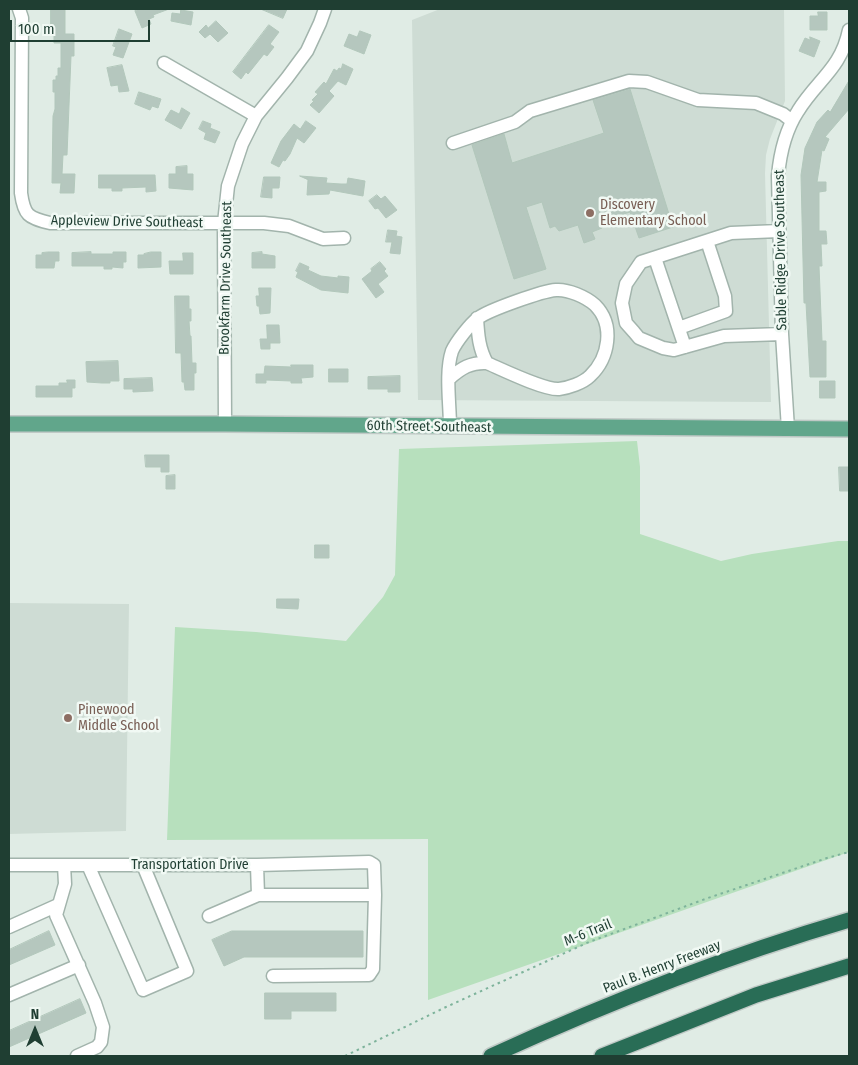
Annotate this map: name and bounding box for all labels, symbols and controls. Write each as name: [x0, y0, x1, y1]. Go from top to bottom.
scale bar: [12, 10, 152, 42]
text: 100 m: [18, 20, 55, 38]
street label: Sable Ridge Drive Southeast: [771, 169, 791, 331]
place label: Discovery Elementary School: [600, 197, 707, 230]
street label: Brookfarm Drive Southeast: [216, 201, 236, 355]
marker: Discovery Elementary School: [584, 207, 596, 219]
street label: Appleview Drive Southeast: [51, 212, 203, 232]
street label: 60th Street Southeast: [366, 418, 492, 436]
place label: Pinewood Middle School: [78, 702, 159, 734]
marker: Pinewood Middle School: [62, 712, 74, 724]
street label: Transportation Drive: [131, 857, 249, 873]
street label: M-6 Trail: [562, 916, 614, 950]
street label: Paul B. Henry Freeway: [601, 937, 723, 997]
north arrow: [10, 1005, 60, 1055]
text: N: [31, 1006, 39, 1023]

